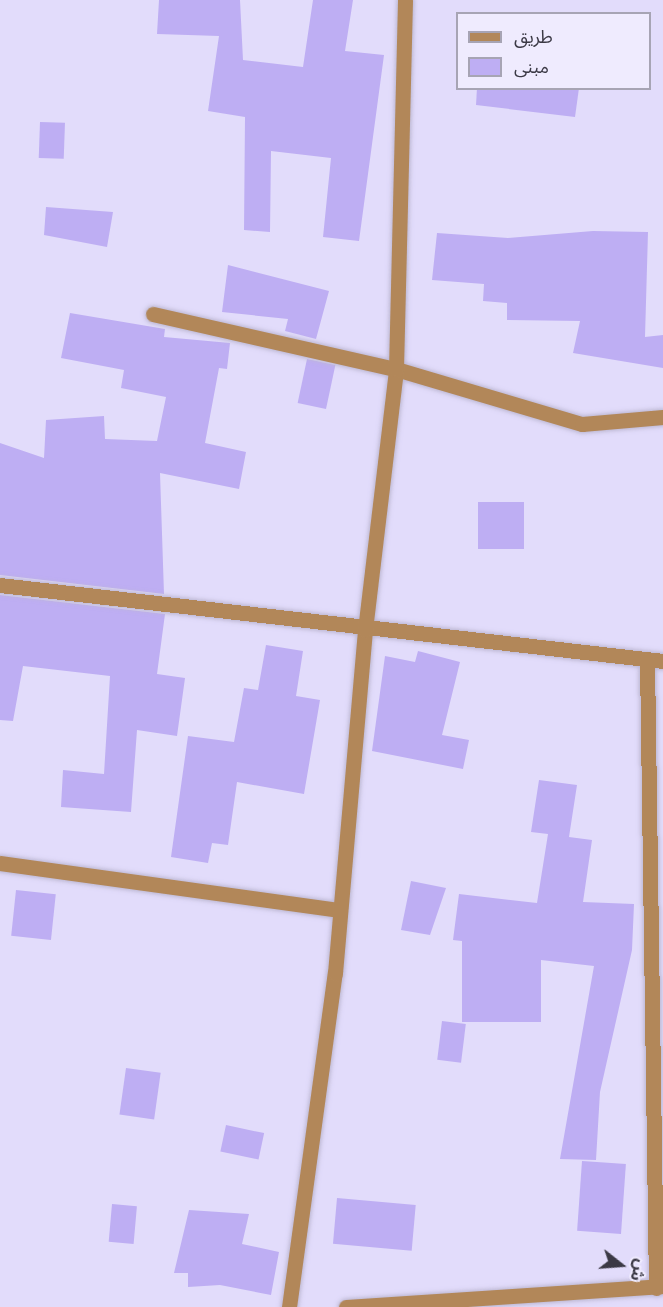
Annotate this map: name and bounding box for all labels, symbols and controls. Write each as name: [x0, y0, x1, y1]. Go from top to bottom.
legend: [456, 12, 651, 90]
text: طريق: [514, 25, 553, 48]
text: مبنى: [514, 55, 549, 78]
north arrow: [591, 1235, 651, 1295]
text: ش: [625, 1257, 652, 1284]

